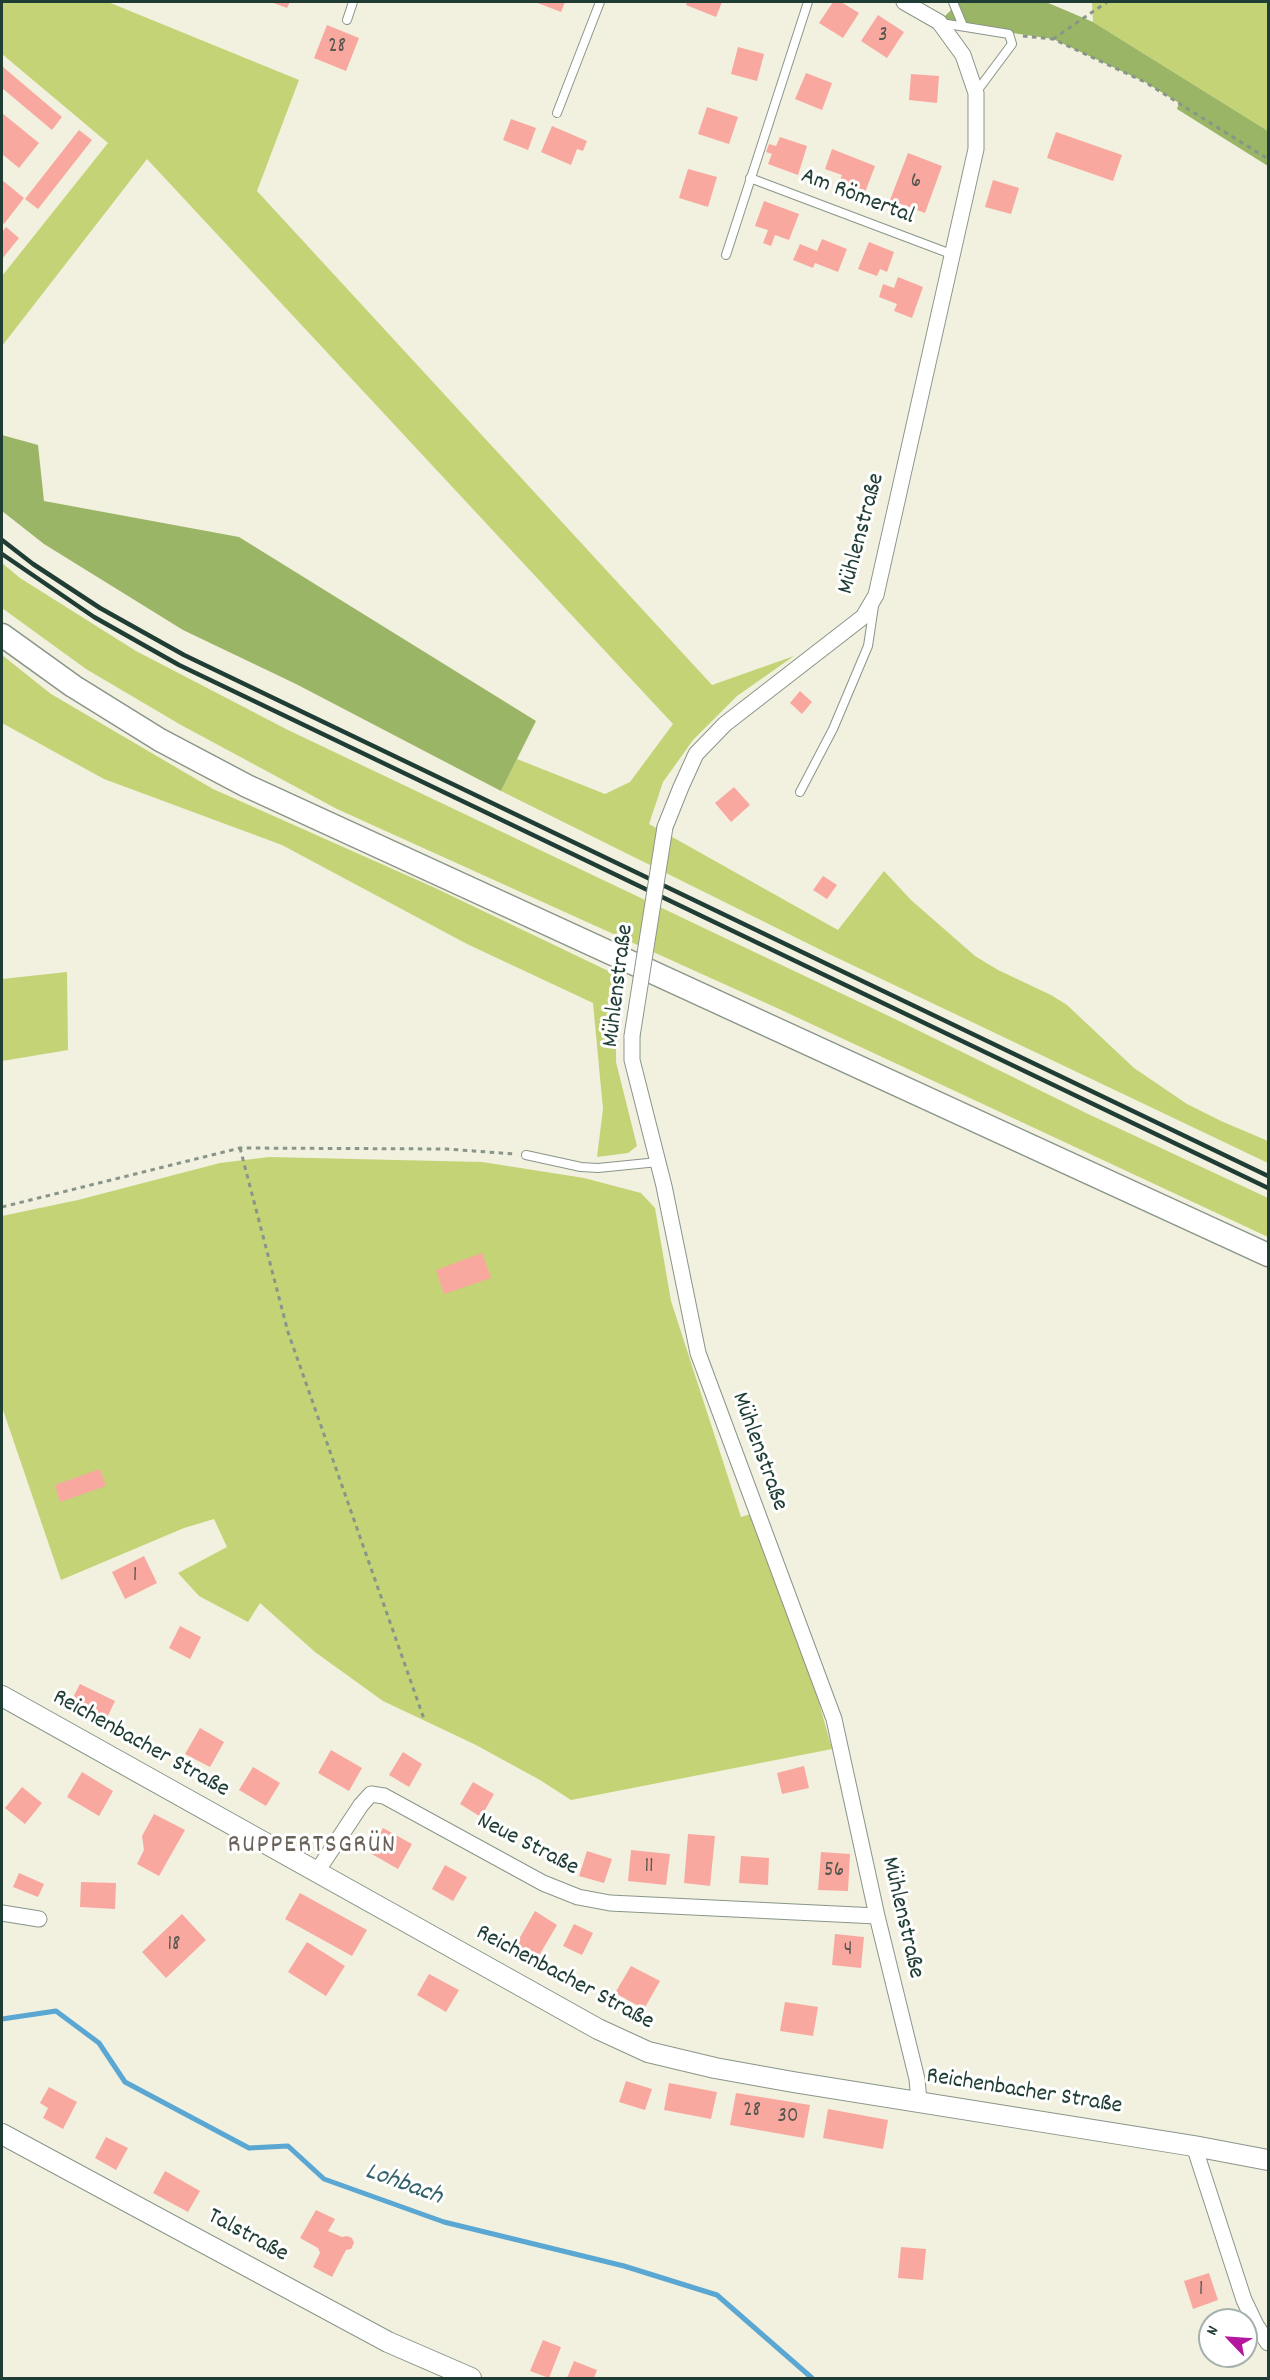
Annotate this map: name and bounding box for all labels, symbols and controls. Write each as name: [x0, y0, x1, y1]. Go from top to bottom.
house number: 3: [878, 24, 888, 50]
house number: 28: [328, 35, 346, 61]
street label: Am Römertal: [796, 163, 918, 233]
house number: 6: [911, 170, 921, 196]
street label: Mühlenstraße: [833, 470, 893, 598]
street label: Mühlenstraße: [598, 923, 642, 1049]
street label: Mühlenstraße: [723, 1389, 793, 1515]
house number: 1: [133, 1564, 137, 1590]
street label: Reichenbacher Straße: [47, 1684, 233, 1806]
street label: Neue Straße: [471, 1808, 583, 1884]
district label: RUPPERTSGRÜN: [227, 1831, 397, 1863]
street label: Mühlenstraße: [873, 1854, 929, 1982]
house number: 11: [644, 1855, 654, 1881]
house number: 56: [824, 1859, 844, 1885]
street label: Reichenbacher Straße: [470, 1920, 658, 2038]
house number: 18: [167, 1933, 181, 1959]
house number: 4: [844, 1938, 852, 1964]
street label: Reichenbacher Straße: [924, 2063, 1124, 2123]
house number: 28: [743, 2099, 761, 2125]
house number: 30: [778, 2105, 798, 2131]
water label: Lohbach: [360, 2158, 446, 2214]
street label: Talstraße: [202, 2204, 292, 2270]
house number: 1: [1199, 2278, 1203, 2304]
north arrow: [1198, 2308, 1258, 2368]
text: N: [1201, 2323, 1225, 2339]

